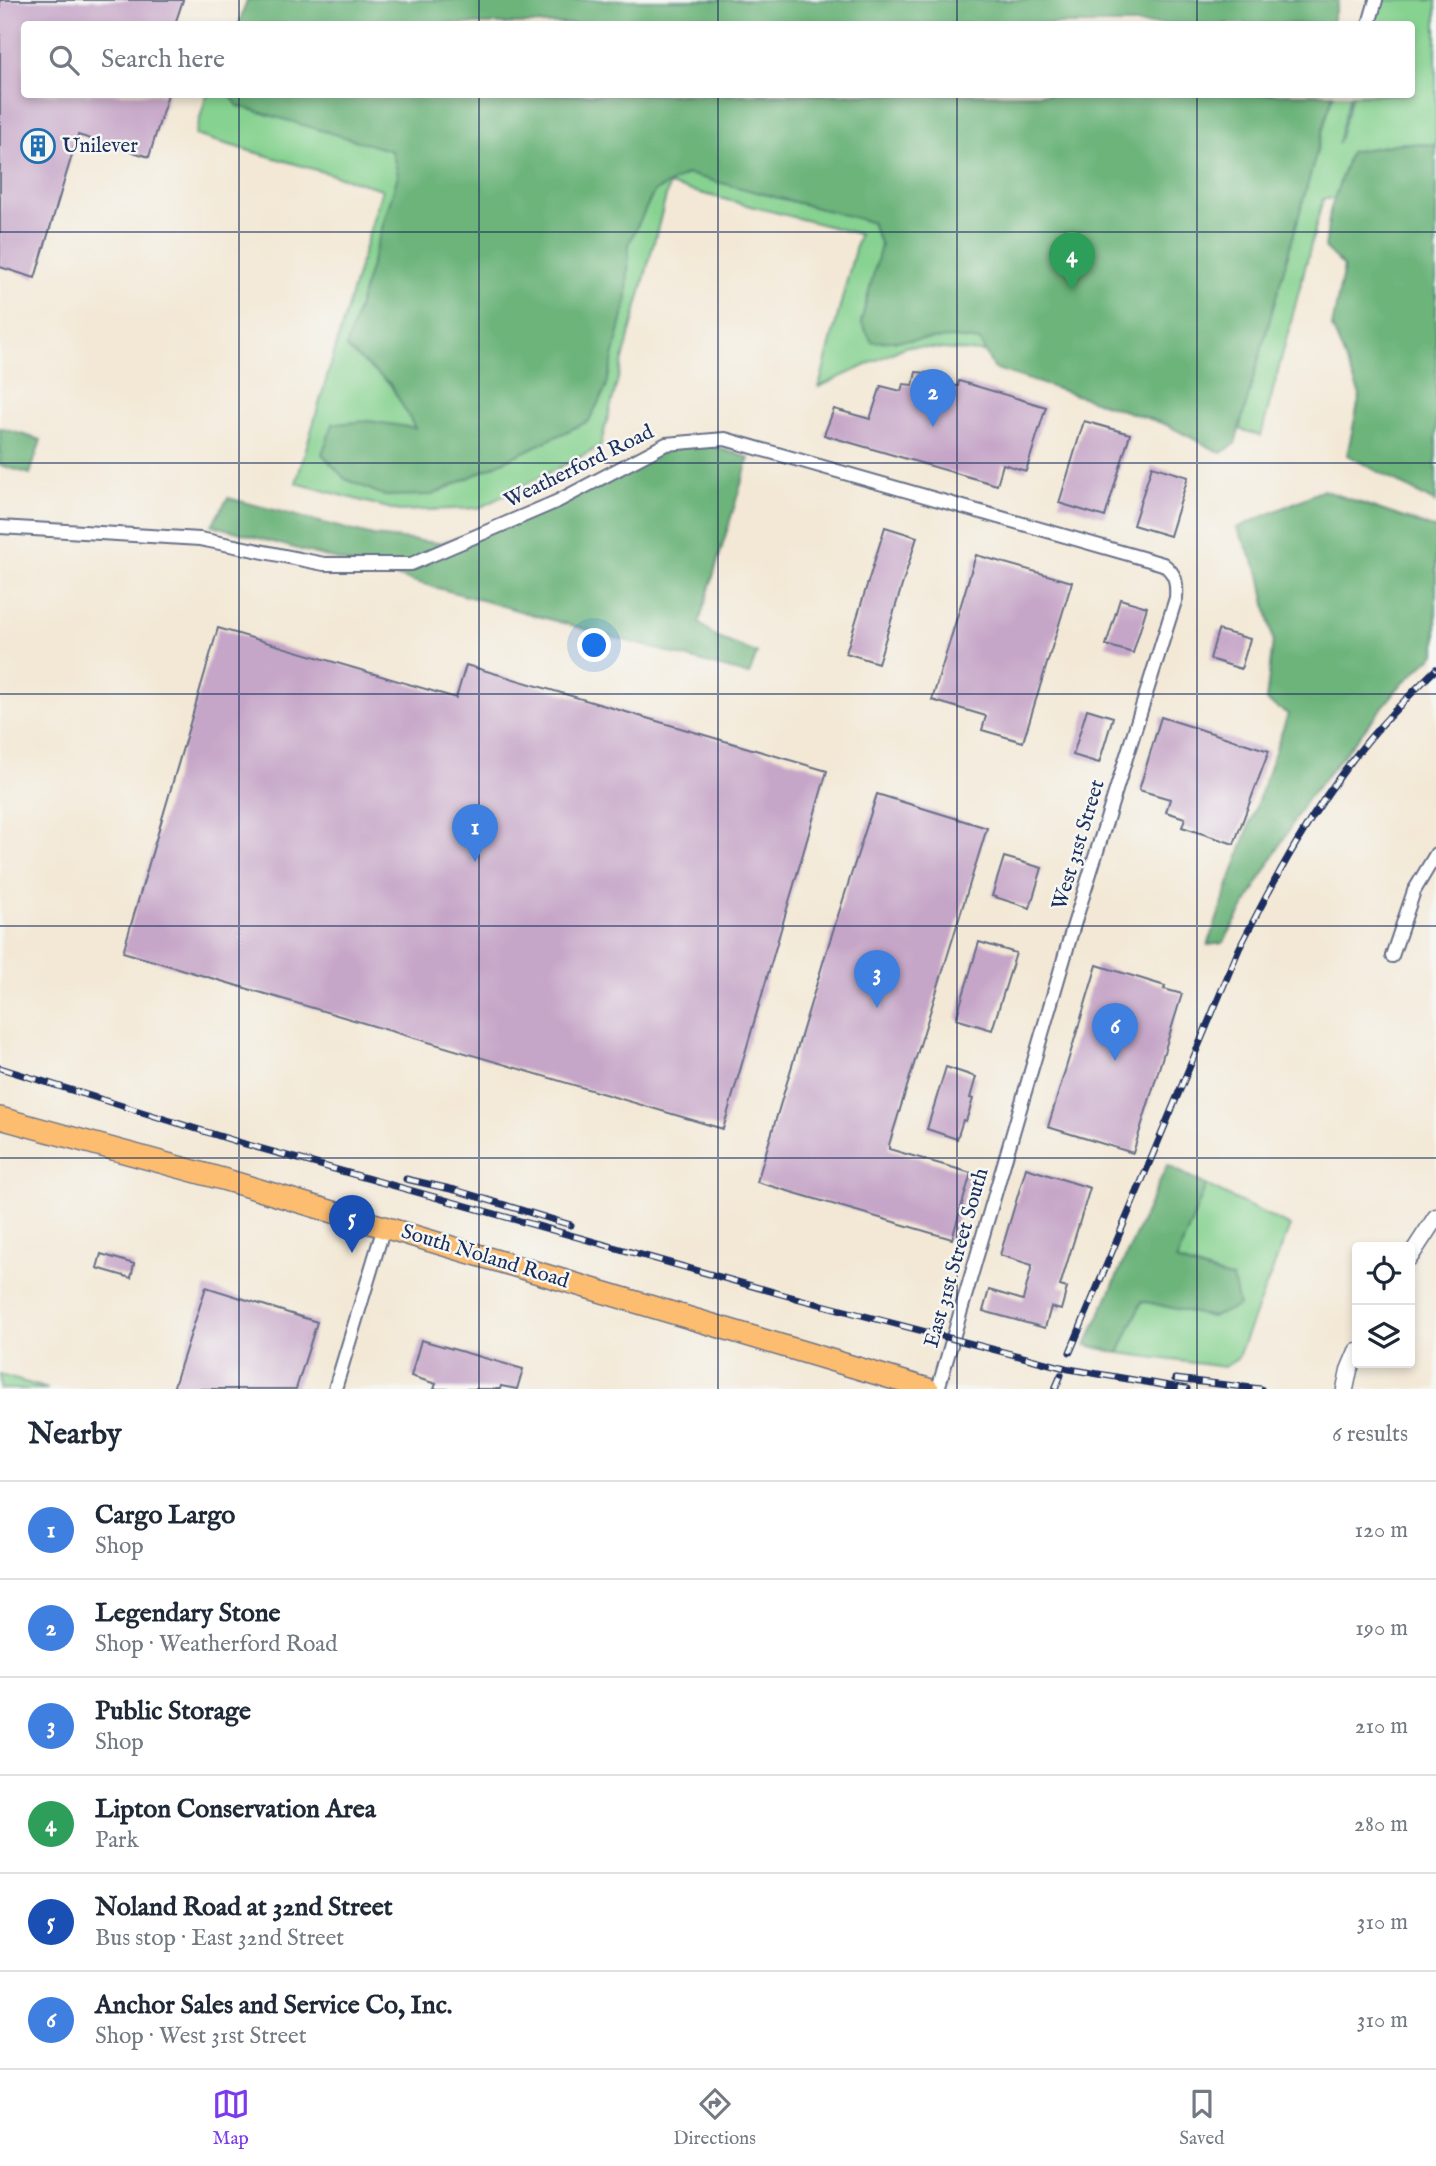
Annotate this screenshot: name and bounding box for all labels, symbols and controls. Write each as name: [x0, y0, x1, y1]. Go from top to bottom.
search box: [21, 21, 1415, 98]
icon: search: [45, 41, 83, 79]
text: Search here: [101, 43, 225, 76]
building icon: Unilever: [19, 127, 57, 165]
place label: Unilever: [62, 133, 138, 160]
pin: 4: [1049, 232, 1095, 290]
pin: 2: [910, 369, 956, 427]
street label: Weatherford Road: [500, 419, 659, 515]
your location: [577, 628, 611, 662]
street label: West 31st Street: [1046, 777, 1112, 913]
pin: 1: [452, 804, 498, 862]
pin: 3: [854, 950, 900, 1008]
pin: 6: [1092, 1003, 1138, 1061]
street label: East 31st Street South: [918, 1165, 996, 1351]
pin: 5: [329, 1195, 375, 1253]
street label: South Noland Road: [398, 1219, 573, 1296]
map controls: [1352, 1242, 1415, 1368]
button: locate: [1352, 1242, 1415, 1305]
button: layers: [1352, 1305, 1415, 1368]
text: Nearby: [28, 1416, 121, 1454]
text: 6 results: [1332, 1420, 1408, 1449]
text: Cargo Largo: [95, 1499, 235, 1532]
text: 1: [47, 1516, 55, 1545]
text: 120 m: [1355, 1516, 1408, 1545]
text: Shop: [95, 1532, 144, 1561]
text: Legendary Stone: [95, 1597, 281, 1630]
text: 2: [46, 1614, 56, 1643]
text: 190 m: [1355, 1614, 1408, 1643]
text: Shop · Weatherford Road: [95, 1630, 338, 1659]
text: Public Storage: [95, 1695, 251, 1728]
text: 3: [47, 1712, 55, 1741]
text: 210 m: [1355, 1712, 1408, 1741]
text: Shop: [95, 1728, 144, 1757]
text: Lipton Conservation Area: [95, 1793, 376, 1826]
text: 4: [45, 1810, 57, 1839]
text: 280 m: [1354, 1810, 1408, 1839]
text: Park: [95, 1826, 139, 1855]
text: Noland Road at 32nd Street: [95, 1891, 393, 1924]
text: 5: [47, 1908, 55, 1937]
text: 310 m: [1357, 1908, 1408, 1937]
text: Bus stop · East 32nd Street: [95, 1924, 344, 1953]
text: Anchor Sales and Service Co, Inc.: [95, 1989, 452, 2022]
text: 6: [46, 2006, 56, 2035]
text: 310 m: [1357, 2006, 1408, 2035]
text: Shop · West 31st Street: [95, 2022, 307, 2051]
tab: Map: [212, 2085, 250, 2151]
tab: Directions: [673, 2085, 756, 2151]
tab: Saved: [1179, 2085, 1224, 2151]

